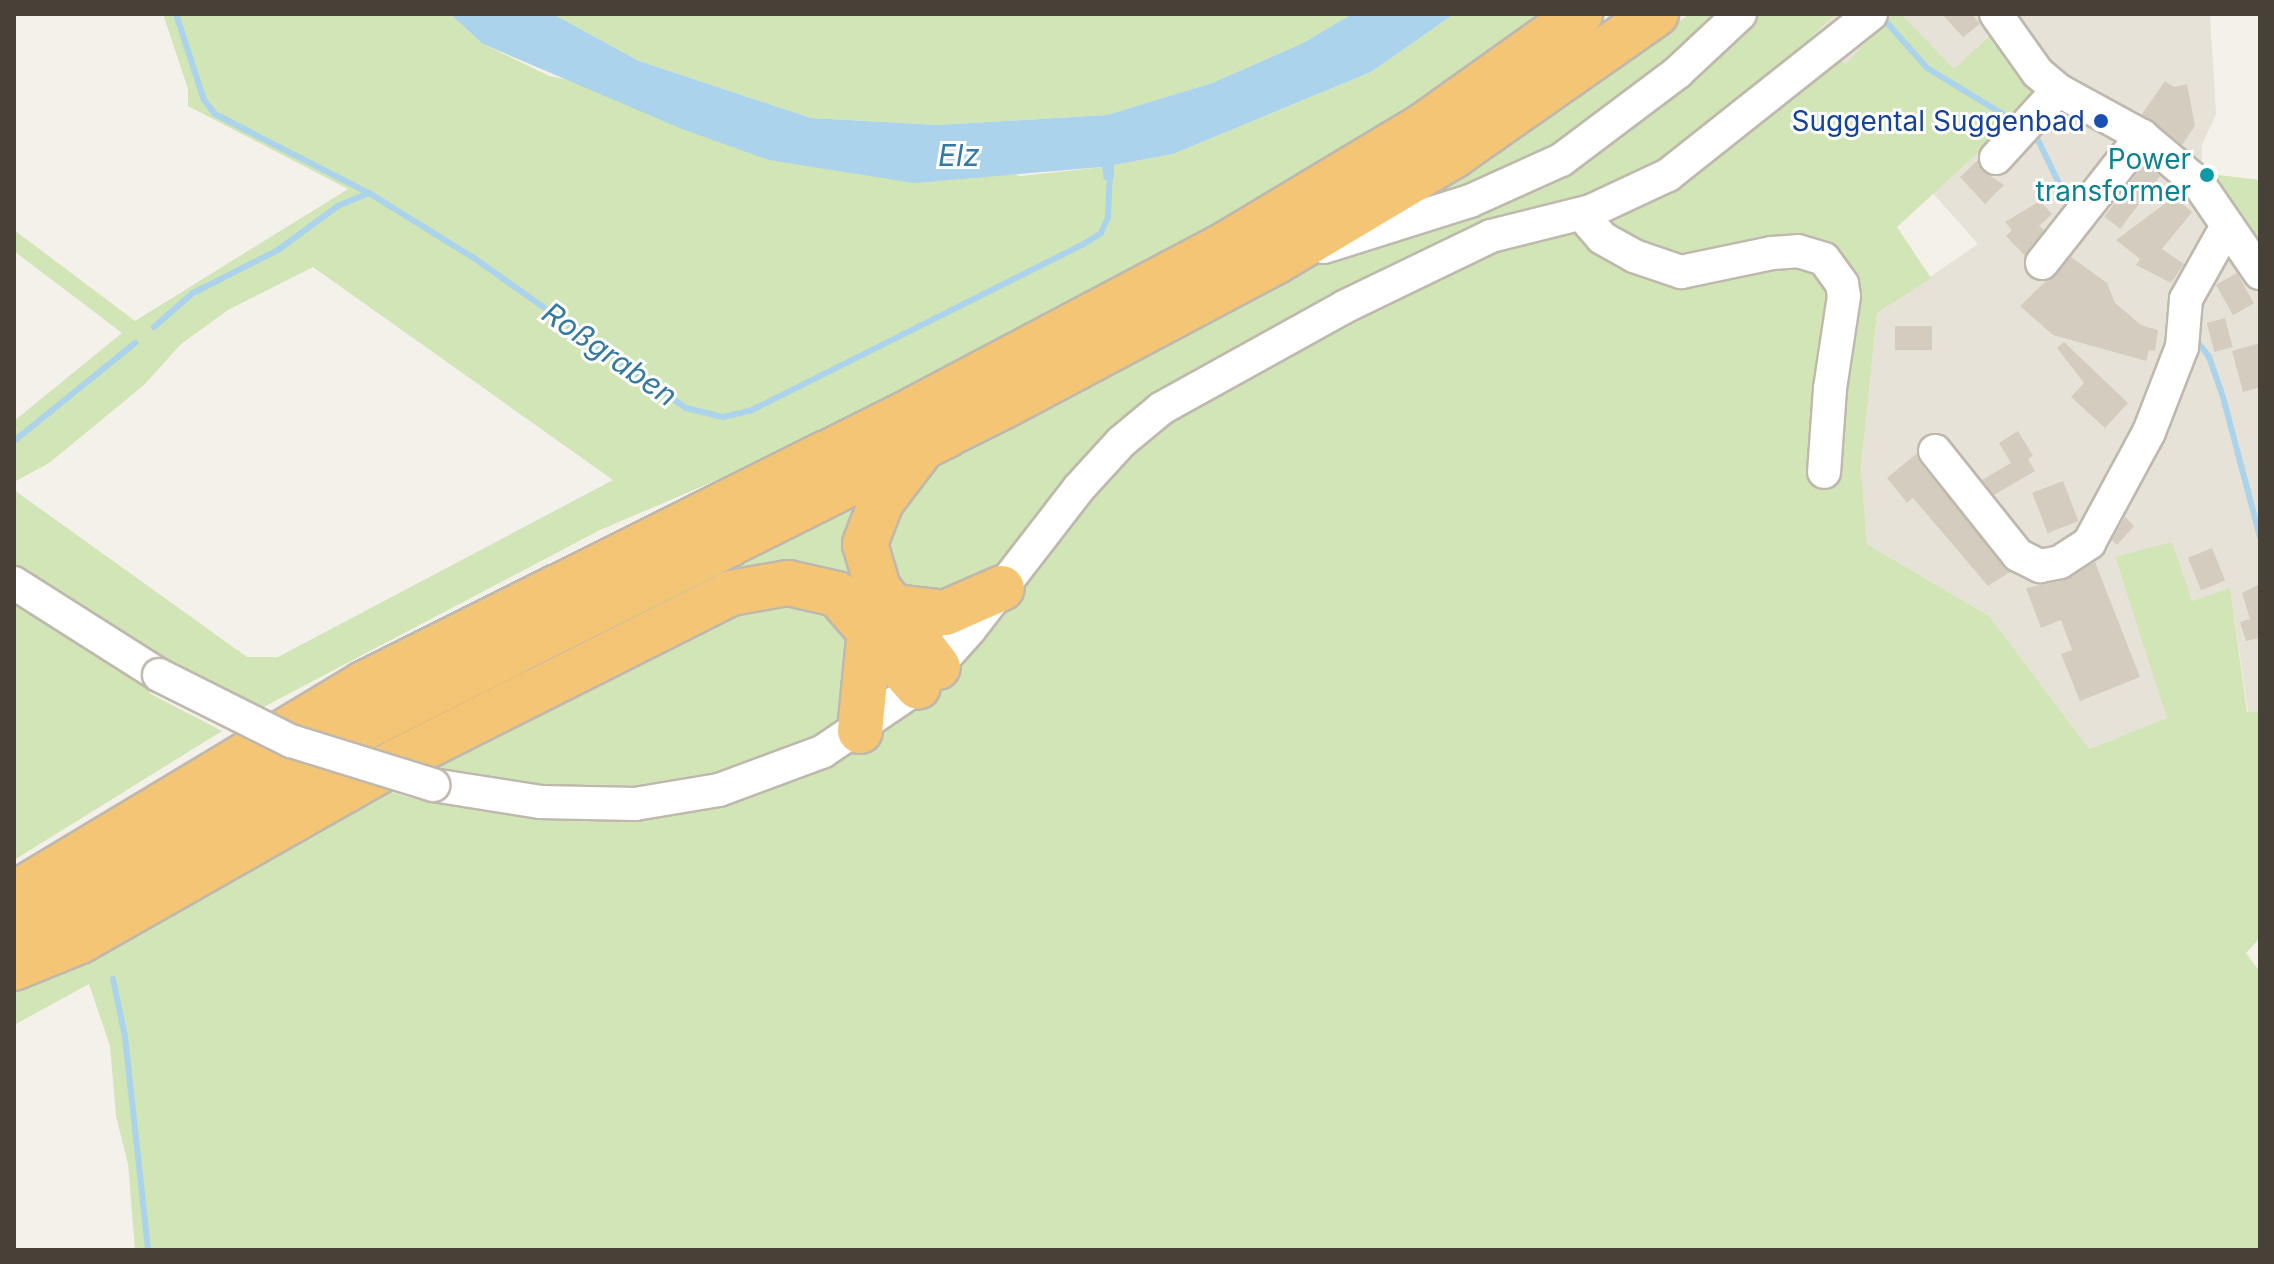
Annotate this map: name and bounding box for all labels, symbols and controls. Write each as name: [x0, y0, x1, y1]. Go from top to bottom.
place label: Suggental Suggenbad: [1792, 104, 2085, 138]
marker: Suggental Suggenbad: [2092, 112, 2110, 130]
water label: Elz: [938, 137, 980, 173]
place label: Power transformer: [2036, 142, 2191, 208]
marker: Power transformer: [2198, 166, 2216, 184]
water label: Roßgraben: [536, 294, 684, 414]

